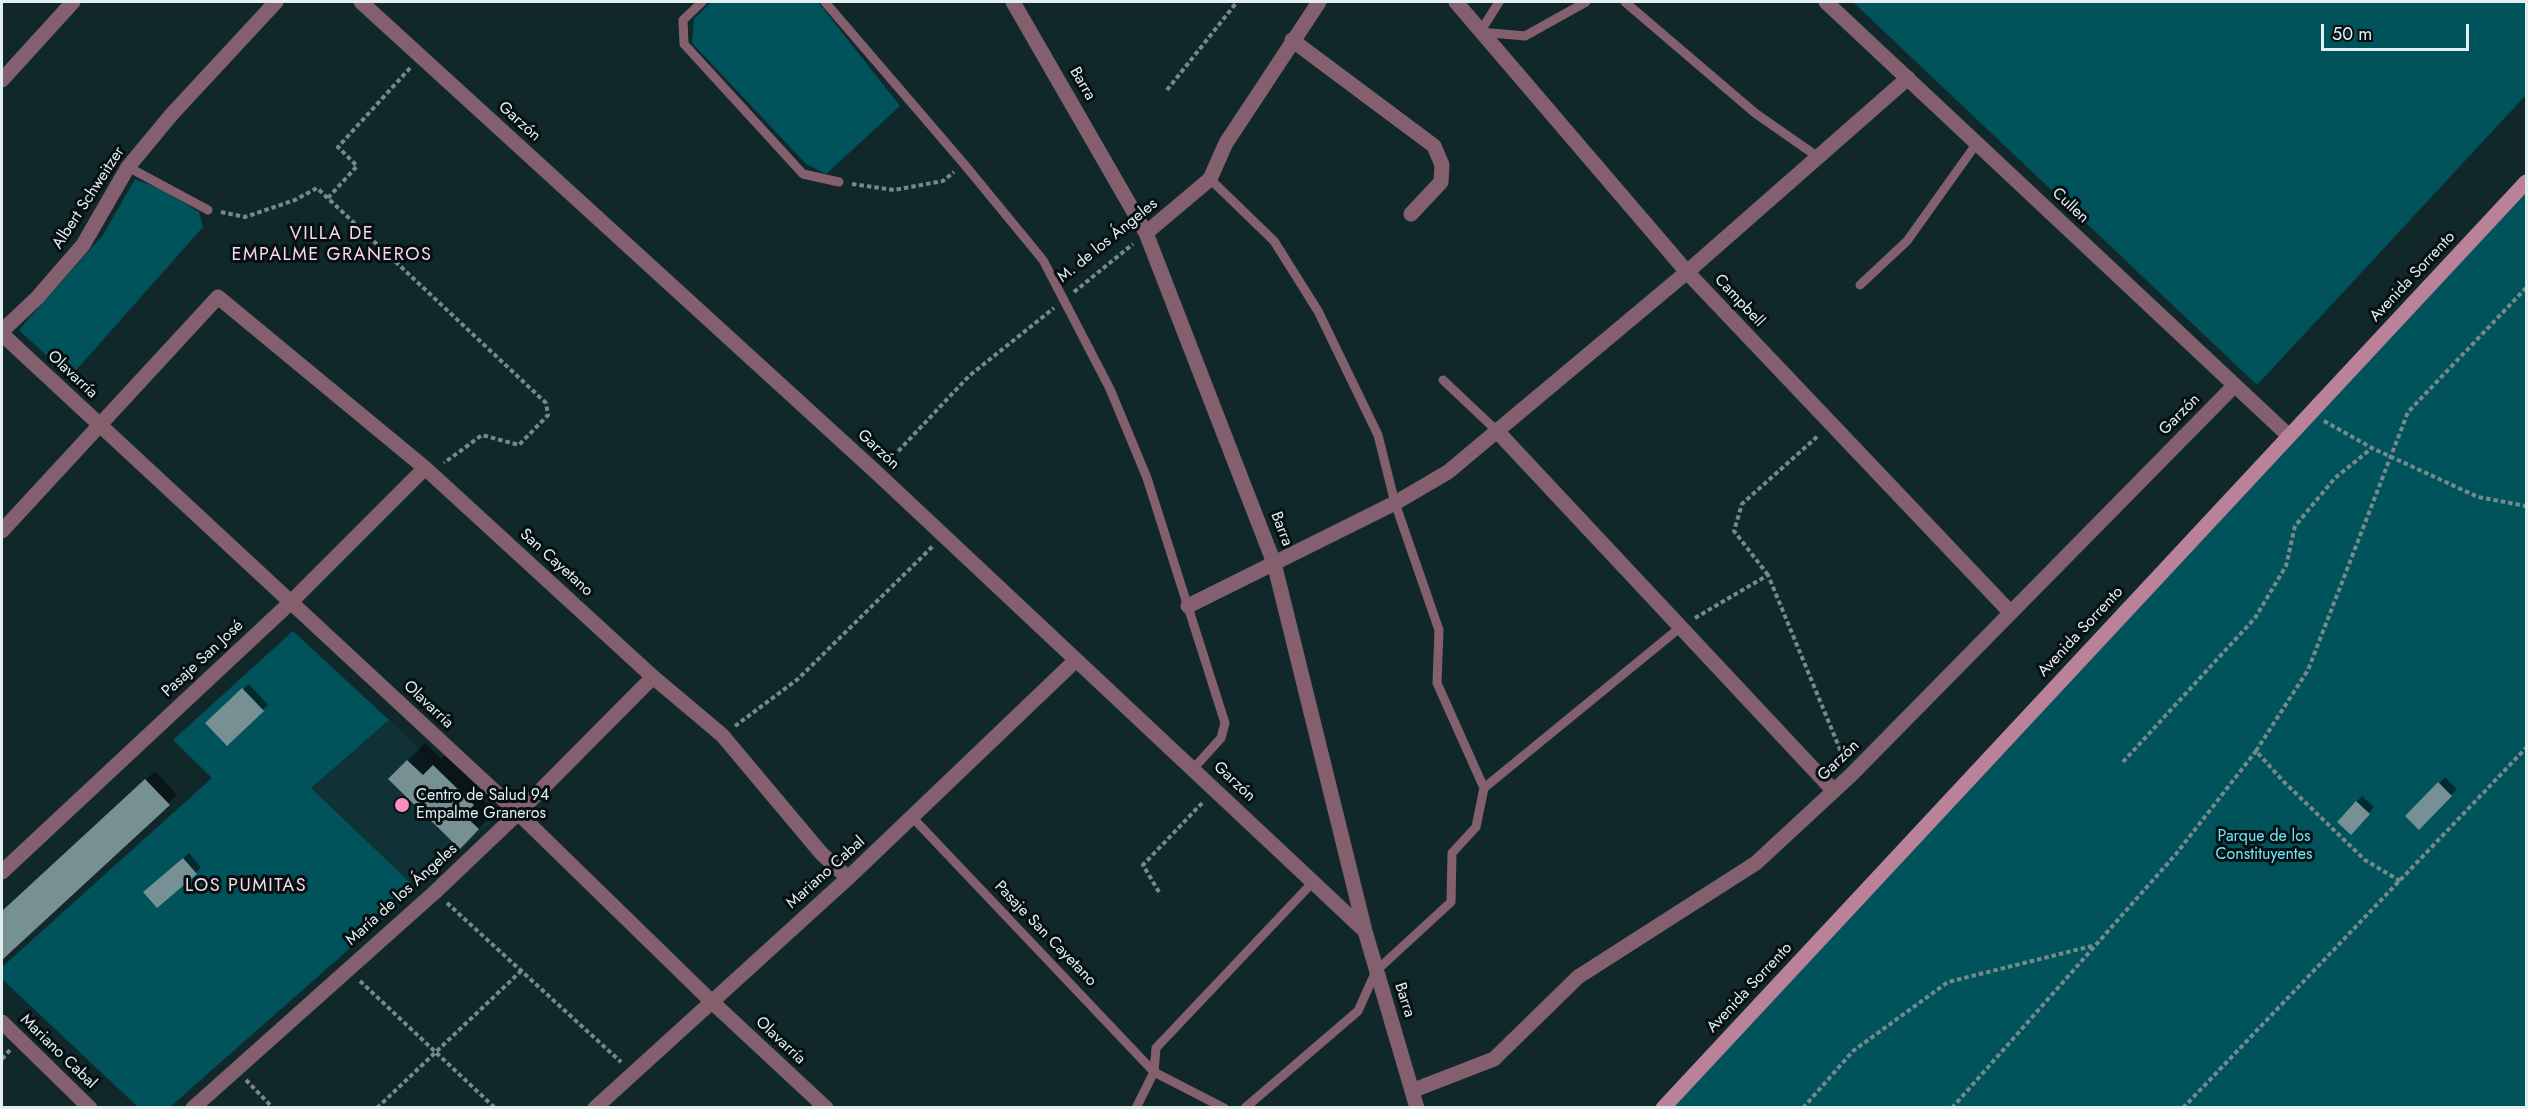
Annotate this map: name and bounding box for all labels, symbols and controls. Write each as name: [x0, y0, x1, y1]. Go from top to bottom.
scale bar: [2324, 12, 2472, 50]
text: 50 m: [2332, 21, 2372, 47]
street label: Barra: [1065, 64, 1099, 104]
street label: Garzón: [494, 98, 544, 146]
street label: Albert Schweitzer: [49, 143, 129, 253]
street label: Cullen: [2048, 184, 2092, 228]
street label: M. de los Ángeles: [1054, 195, 1162, 287]
district label: VILLA DE EMPALME GRANEROS: [232, 224, 432, 266]
street label: Avenida Sorrento: [2366, 228, 2460, 326]
street label: Campbell: [1710, 271, 1768, 331]
street label: Olavarría: [43, 347, 101, 403]
street label: Garzón: [2155, 390, 2205, 440]
street label: Garzón: [853, 426, 903, 474]
street label: Barra: [1266, 509, 1296, 549]
street label: San Cayetano: [515, 525, 597, 601]
street label: Avenida Sorrento: [2034, 583, 2128, 681]
street label: Pasaje San José: [158, 616, 248, 702]
street label: Olavarría: [399, 677, 457, 733]
street label: Garzón: [1814, 737, 1864, 785]
street label: Garzón: [1209, 758, 1259, 806]
place label: Centro de Salud 94 Empalme Graneros: [416, 786, 549, 824]
marker: Centro de Salud 94 Empalme Graneros: [393, 796, 411, 814]
park label: Parque de los Constituyentes: [2216, 827, 2312, 865]
street label: Mariano Cabal: [783, 833, 869, 913]
street label: María de los Ángeles: [342, 840, 462, 950]
district label: LOS PUMITAS: [185, 876, 307, 898]
street label: Pasaje San Cayetano: [990, 877, 1100, 991]
street label: Avenida Sorrento: [1703, 939, 1797, 1037]
street label: Barra: [1389, 980, 1419, 1020]
street label: Mariano Cabal: [16, 1011, 100, 1093]
street label: Olavarría: [751, 1013, 809, 1069]

